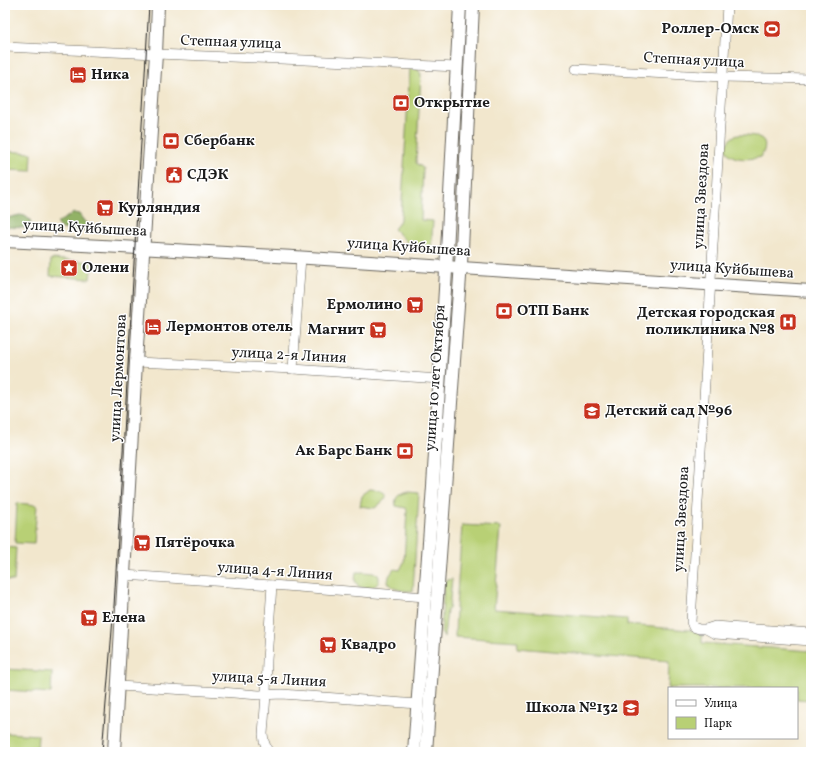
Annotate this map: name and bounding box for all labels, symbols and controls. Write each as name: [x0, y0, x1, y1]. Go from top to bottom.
place label: Роллер-Омск: [662, 19, 759, 40]
sports icon: Роллер-Омск: [762, 19, 782, 39]
street label: Степная улица: [180, 31, 282, 55]
street label: Степная улица: [643, 48, 745, 74]
hotel icon: Ника: [68, 65, 88, 85]
place label: Ника: [91, 65, 130, 86]
bank icon: Открытие: [391, 93, 411, 113]
place label: Открытие: [414, 93, 490, 114]
bank icon: Сбербанк: [161, 131, 181, 151]
place label: Сбербанк: [184, 131, 255, 152]
street label: улица Звездова: [689, 142, 715, 250]
public building icon: СДЭК: [164, 165, 184, 185]
place label: СДЭК: [187, 165, 228, 186]
supermarket icon: Курляндия: [95, 198, 115, 218]
place label: Курляндия: [118, 198, 201, 219]
street label: улица Куйбышева: [22, 215, 148, 243]
street label: улица Куйбышева: [346, 233, 472, 263]
street label: улица Куйбышева: [669, 255, 795, 285]
place icon: Олени: [59, 258, 79, 278]
place label: Олени: [82, 258, 129, 279]
place label: Ермолино: [327, 295, 402, 316]
supermarket icon: Ермолино: [405, 295, 425, 315]
bank icon: ОТП Банк: [494, 301, 514, 321]
place label: ОТП Банк: [517, 301, 589, 322]
place label: Детская городская поликлиника №8: [637, 303, 775, 341]
street label: улица 10 лет Октября: [420, 304, 452, 452]
hospital icon: Детская городская поликлиника №8: [778, 312, 798, 332]
street label: улица Лермонтова: [105, 313, 133, 443]
hotel icon: Лермонтов отель: [143, 317, 163, 337]
place label: Лермонтов отель: [166, 317, 293, 338]
place label: Магнит: [308, 320, 366, 341]
supermarket icon: Магнит: [368, 320, 388, 340]
street label: улица 2-я Линия: [231, 342, 347, 370]
school or university icon: Детский сад №96: [582, 401, 602, 421]
place label: Детский сад №96: [605, 401, 732, 422]
place label: Ак Барс Банк: [295, 441, 392, 462]
bank icon: Ак Барс Банк: [395, 441, 415, 461]
street label: улица Звездова: [669, 465, 695, 573]
supermarket icon: Пятёрочка: [132, 533, 152, 553]
place label: Пятёрочка: [155, 533, 235, 554]
street label: улица 4-я Линия: [217, 557, 334, 587]
supermarket icon: Елена: [79, 608, 99, 628]
place label: Елена: [102, 608, 146, 629]
supermarket icon: Квадро: [318, 635, 338, 655]
place label: Квадро: [341, 635, 396, 656]
street label: улица 5-я Линия: [211, 667, 327, 693]
legend: [668, 687, 798, 739]
text: Улица: [704, 696, 737, 712]
place label: Школа №132: [526, 698, 618, 719]
school or university icon: Школа №132: [621, 698, 641, 718]
text: Парк: [704, 716, 732, 732]

